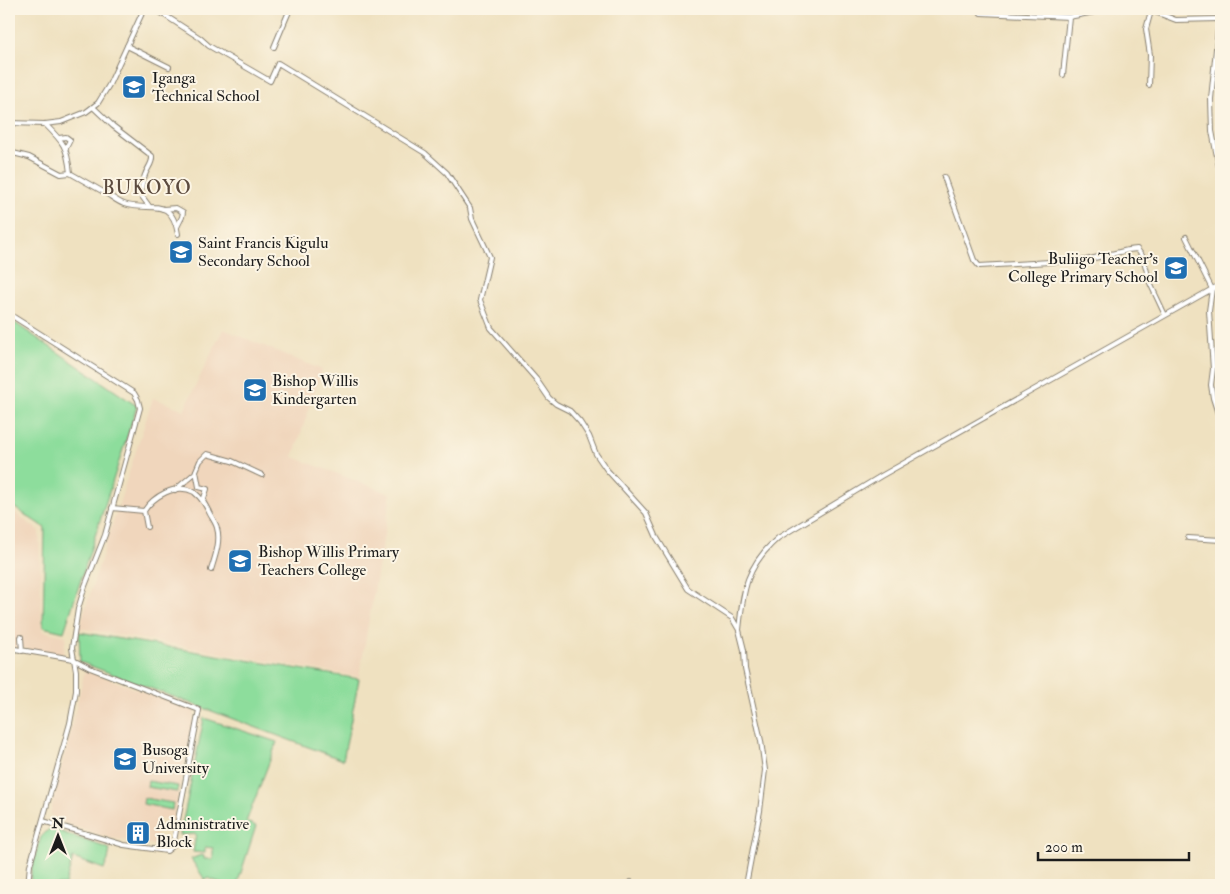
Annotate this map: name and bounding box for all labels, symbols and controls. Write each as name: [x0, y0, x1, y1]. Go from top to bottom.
place label: Iganga Technical School: [152, 68, 259, 106]
school or university icon: Iganga Technical School: [121, 74, 147, 100]
district label: BUKOYO: [102, 176, 192, 200]
place label: Saint Francis Kigulu Secondary School: [198, 233, 328, 271]
school or university icon: Saint Francis Kigulu Secondary School: [168, 239, 194, 265]
place label: Buliigo Teacher's College Primary School: [1008, 249, 1158, 287]
school or university icon: Buliigo Teacher's College Primary School: [1163, 255, 1189, 281]
place label: Bishop Willis Kindergarten: [272, 371, 358, 409]
school or university icon: Bishop Willis Kindergarten: [242, 377, 268, 403]
place label: Bishop Willis Primary Teachers College: [258, 542, 400, 580]
school or university icon: Bishop Willis Primary Teachers College: [227, 548, 253, 574]
place label: Busoga University: [142, 740, 210, 778]
school or university icon: Busoga University: [112, 746, 138, 772]
north arrow: [32, 812, 82, 862]
place label: Administrative Block: [155, 814, 250, 852]
text: N: [51, 815, 65, 832]
building icon: Administrative Block: [125, 820, 151, 846]
scale bar: [1038, 829, 1189, 861]
text: 200 m: [1045, 838, 1083, 857]

